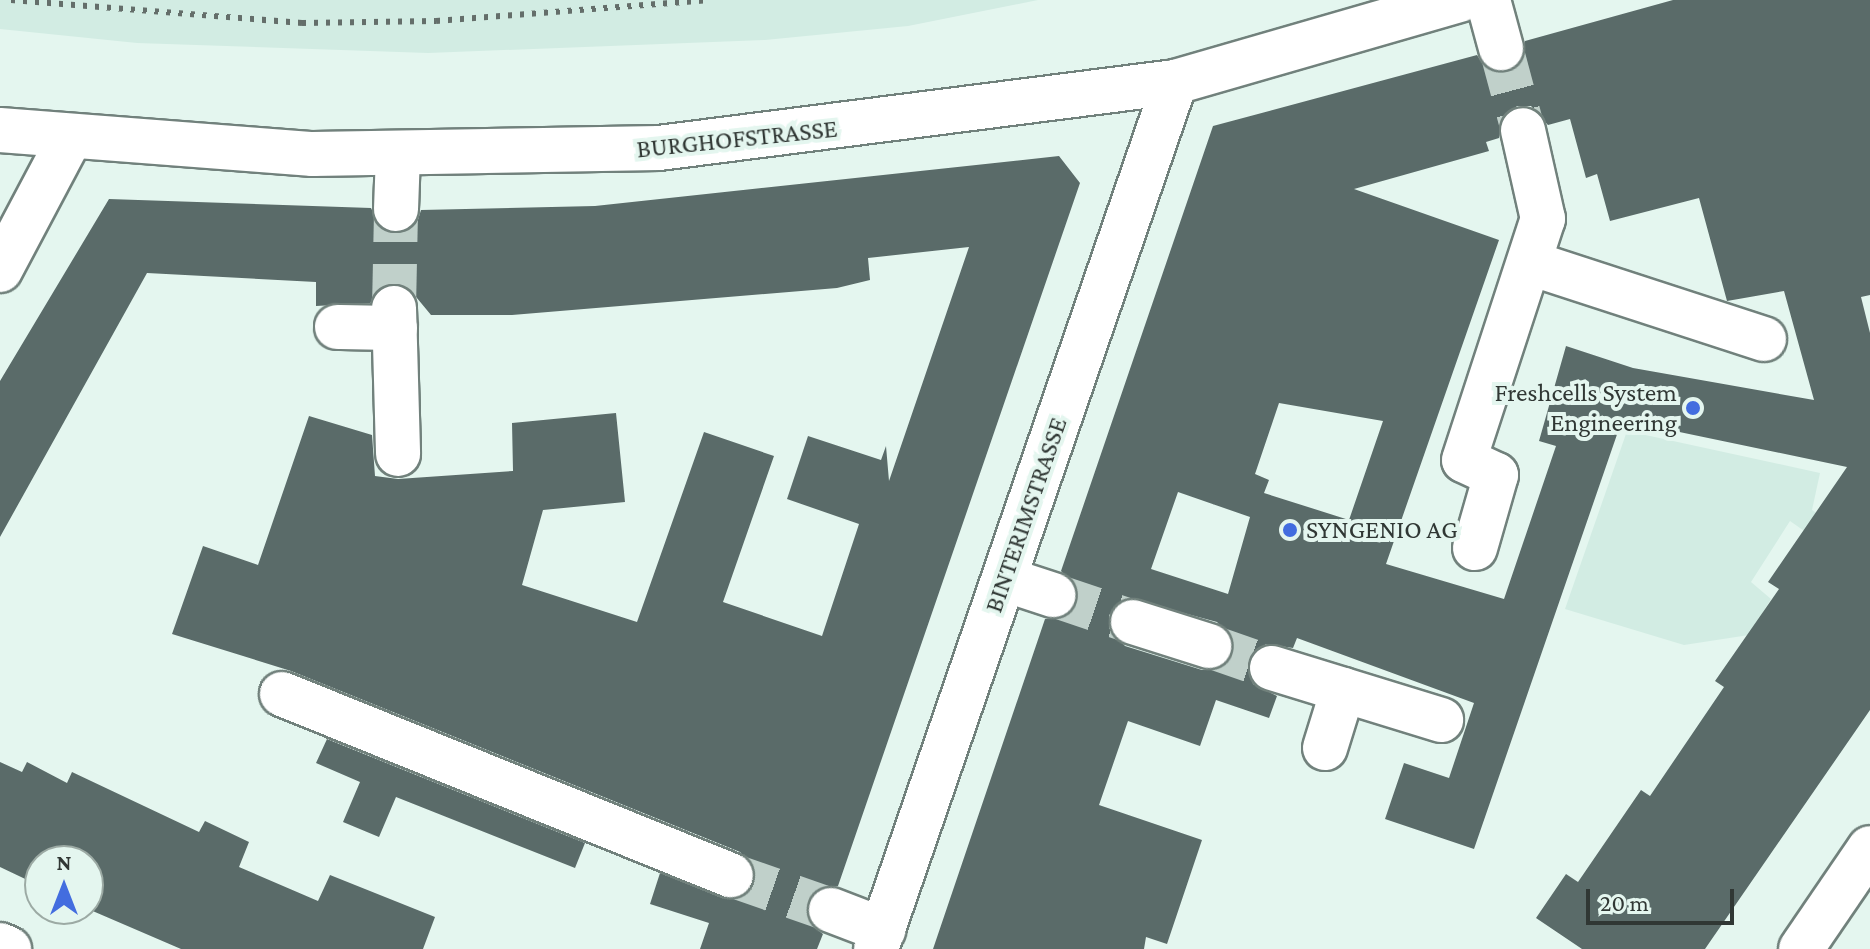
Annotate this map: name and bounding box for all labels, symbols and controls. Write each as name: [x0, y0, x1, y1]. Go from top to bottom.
street label: BURGHOFSTRASSE: [635, 113, 839, 165]
place label: Freshcells System Engineering: [1495, 377, 1677, 438]
marker: Freshcells System Engineering: [1684, 399, 1702, 417]
street label: BINTERIMSTRASSE: [978, 413, 1074, 617]
place label: SYNGENIO AG: [1306, 514, 1458, 546]
marker: SYNGENIO AG: [1281, 521, 1299, 539]
north arrow: [24, 845, 104, 925]
text: N: [57, 850, 72, 875]
scale bar: [1590, 873, 1738, 923]
text: 20 m: [1600, 889, 1649, 916]

